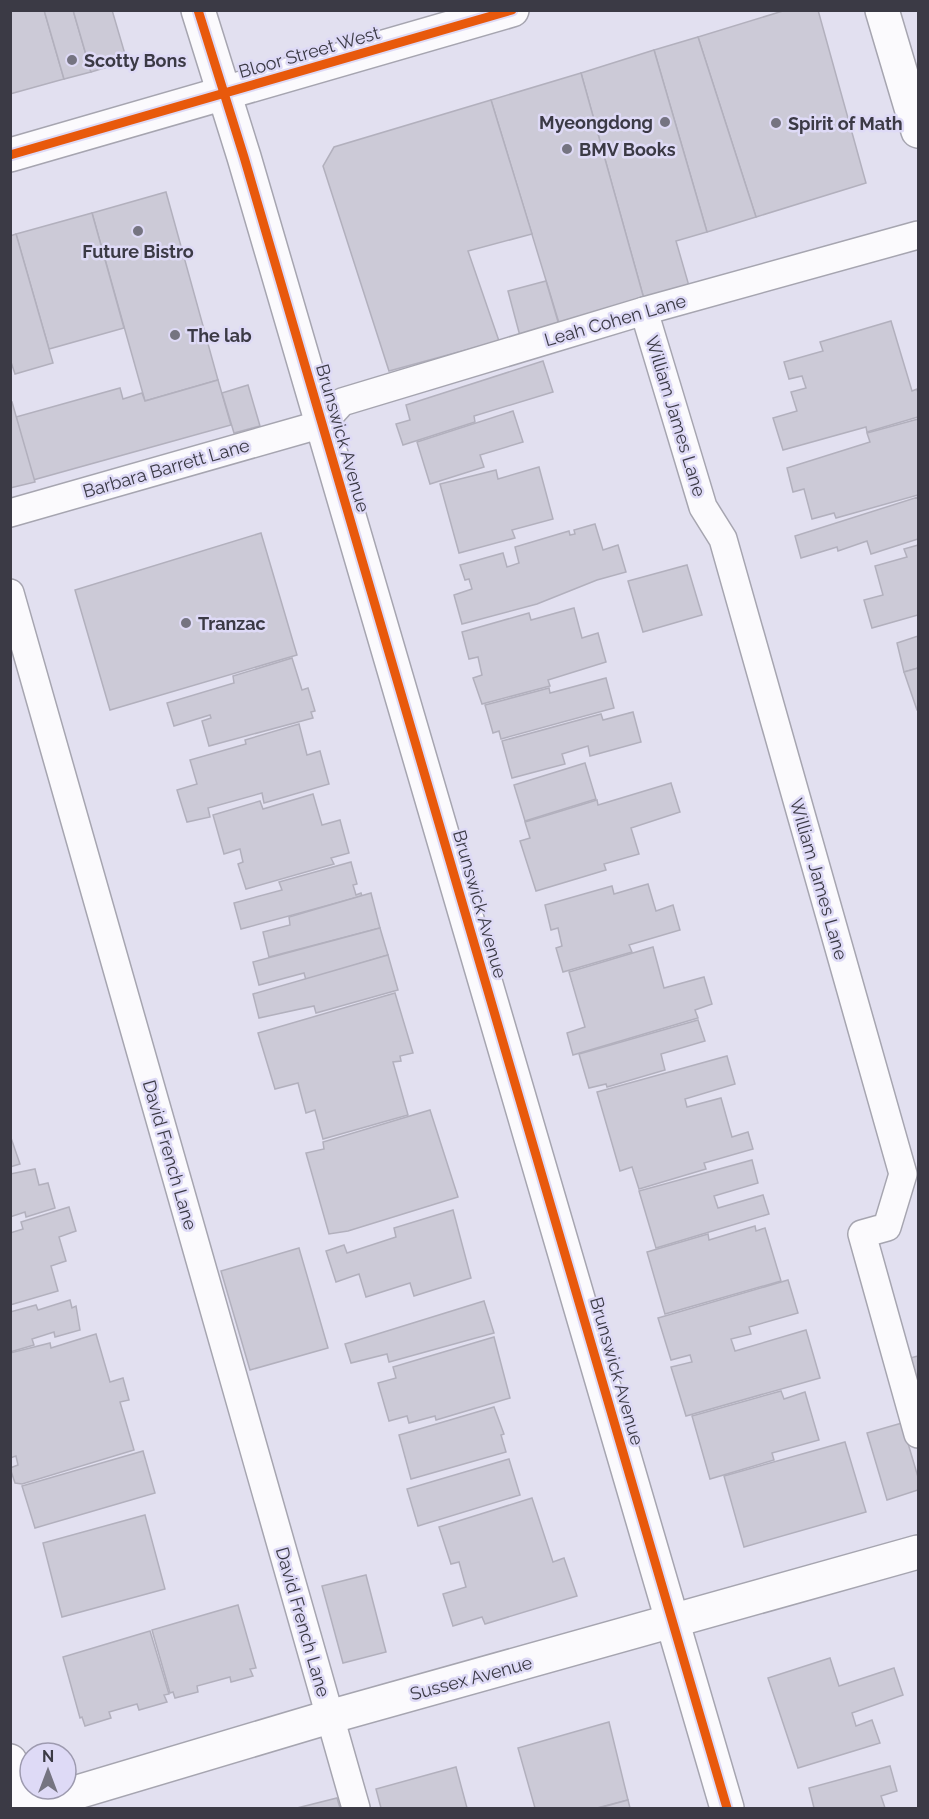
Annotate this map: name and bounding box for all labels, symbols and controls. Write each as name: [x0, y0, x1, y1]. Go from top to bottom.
street label: Bloor Street West: [236, 22, 382, 82]
place label: Scotty Bons: [84, 50, 186, 71]
marker: Scotty Bons: [65, 53, 79, 67]
place label: Myeongdong: [539, 112, 653, 133]
place label: Spirit of Math: [788, 113, 903, 134]
marker: Myeongdong: [658, 115, 672, 129]
marker: Spirit of Math: [769, 116, 783, 130]
place label: BMV Books: [579, 139, 676, 160]
marker: BMV Books: [560, 142, 574, 156]
marker: Future Bistro: [131, 224, 145, 238]
place label: Future Bistro: [82, 241, 194, 262]
street label: Leah Cohen Lane: [542, 290, 689, 350]
place label: The lab: [187, 325, 252, 346]
marker: The lab: [168, 328, 182, 342]
street label: William James Lane: [642, 333, 711, 499]
street label: Brunswick Avenue: [312, 361, 374, 515]
street label: Barbara Barrett Lane: [80, 434, 252, 502]
place label: Tranzac: [198, 613, 266, 634]
marker: Tranzac: [179, 616, 193, 630]
street label: William James Lane: [786, 796, 852, 963]
street label: Brunswick Avenue: [449, 827, 511, 981]
street label: David French Lane: [139, 1078, 202, 1233]
street label: Brunswick Avenue: [586, 1294, 648, 1448]
street label: David French Lane: [272, 1545, 335, 1700]
street label: Sussex Avenue: [408, 1652, 535, 1704]
north arrow: [18, 1741, 78, 1801]
text: N: [42, 1747, 54, 1766]

